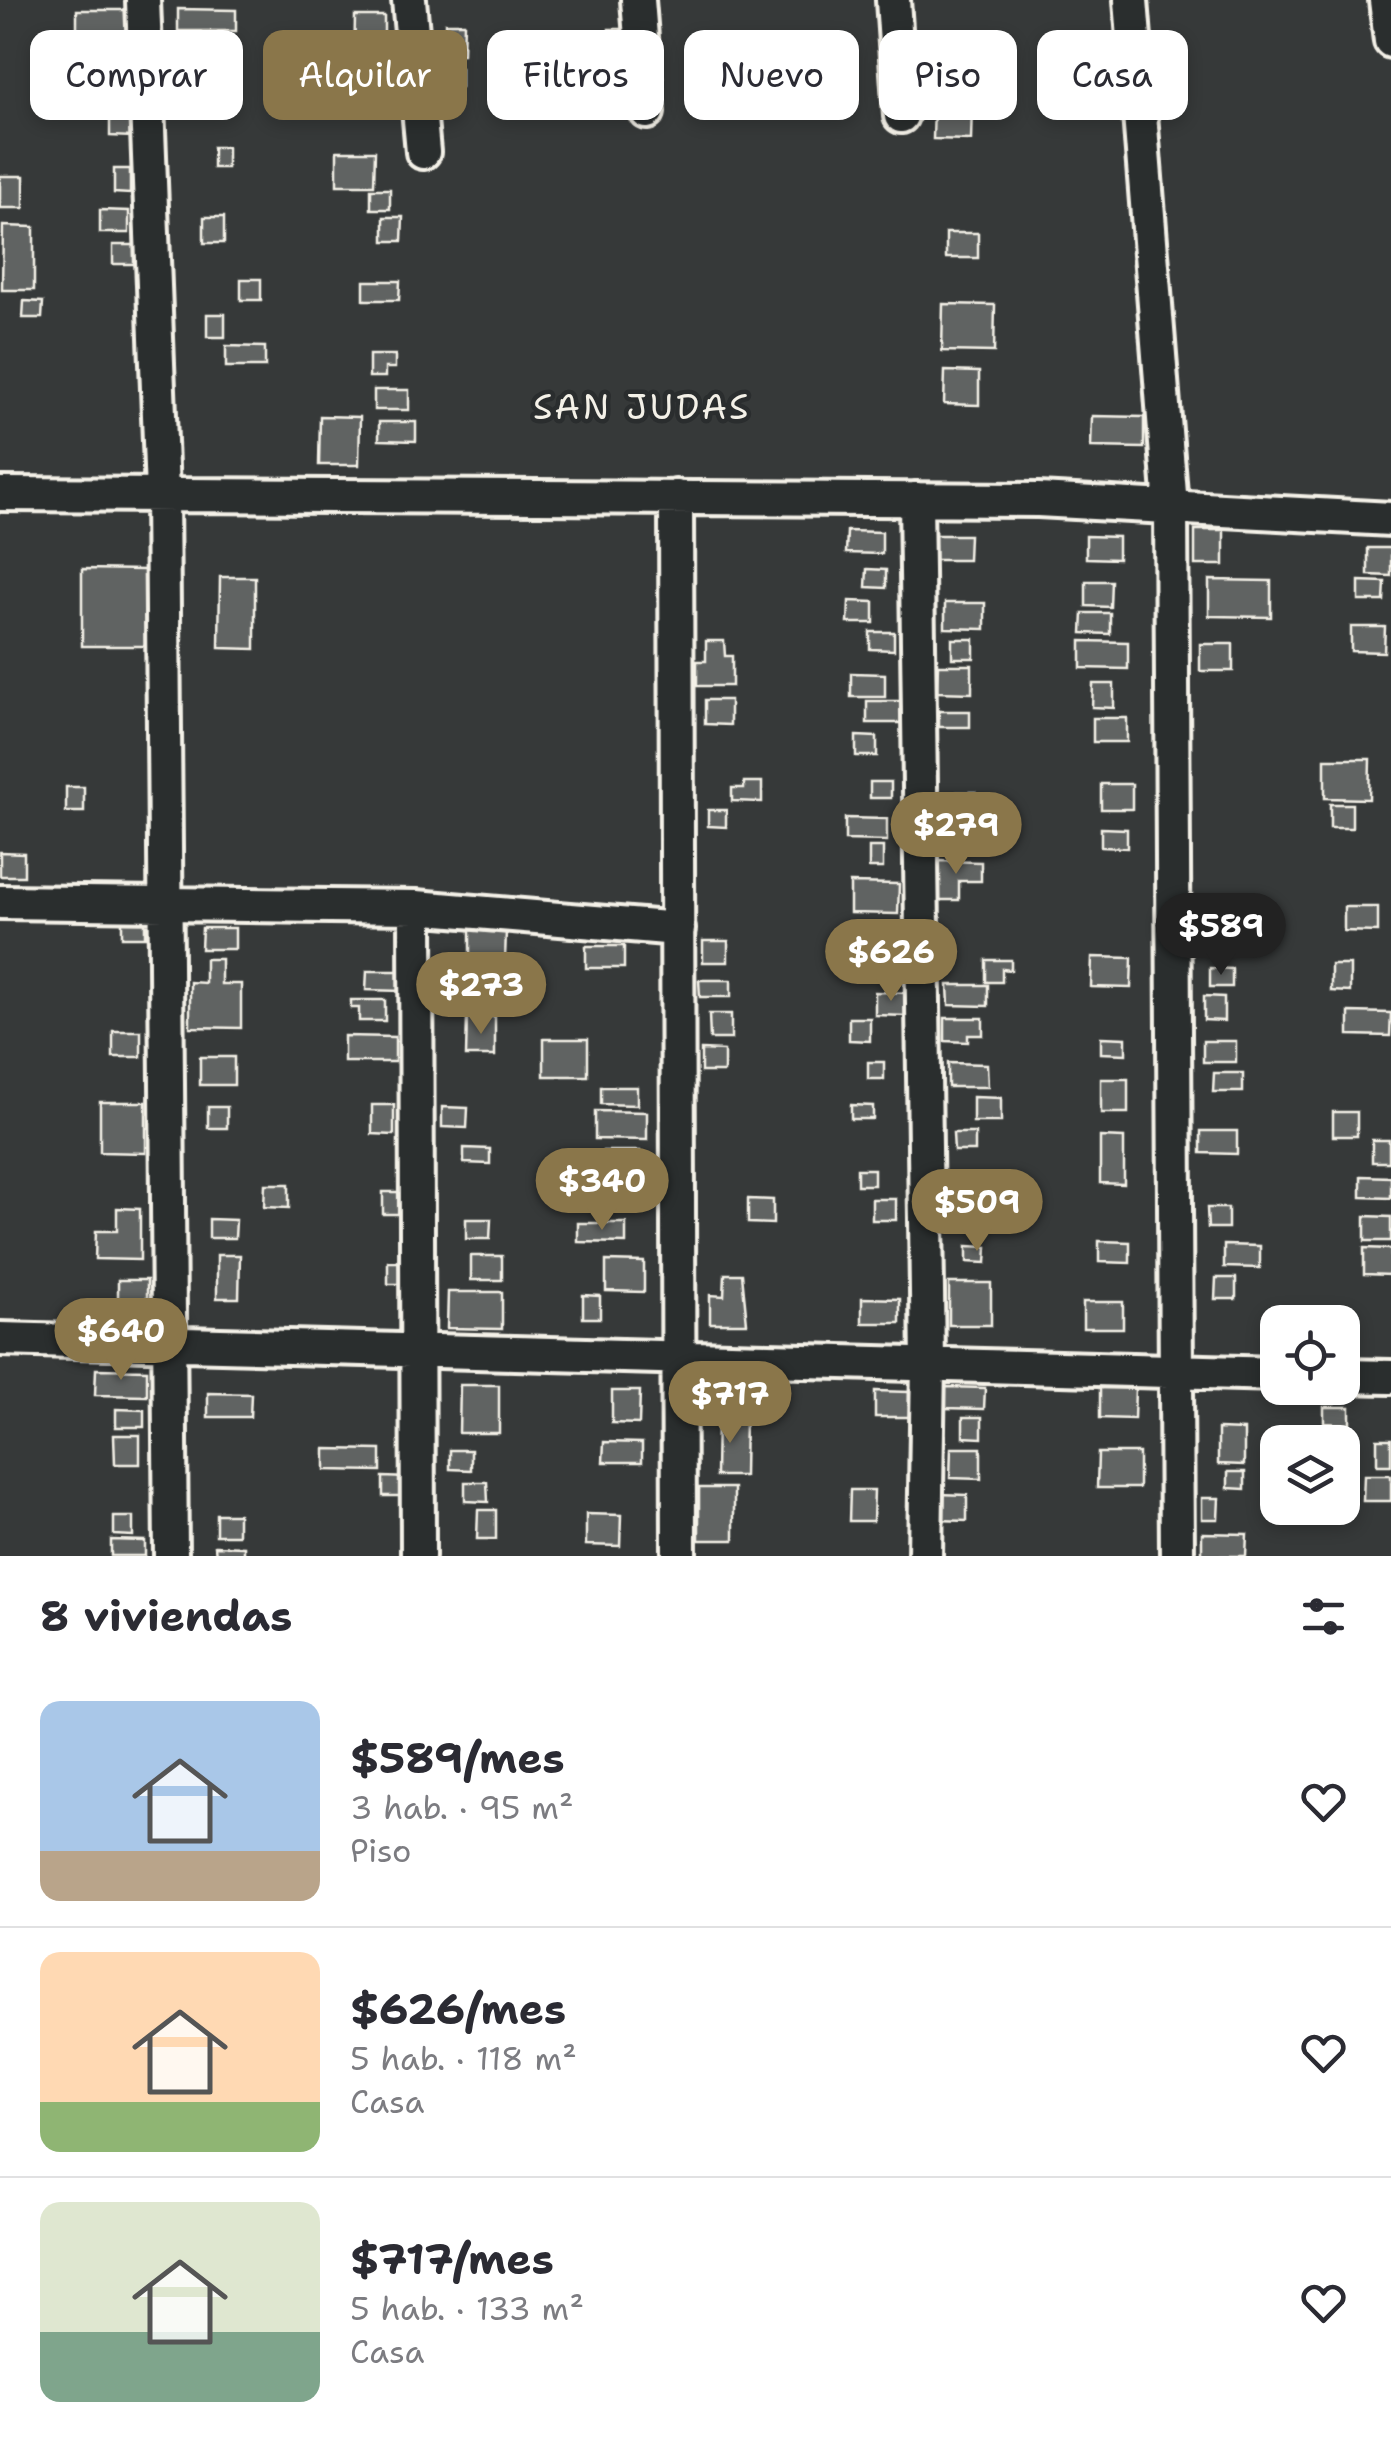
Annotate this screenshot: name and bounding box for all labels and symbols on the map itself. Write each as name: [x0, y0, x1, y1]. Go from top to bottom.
district label: SAN JUDAS: [533, 383, 751, 430]
pin: $279: [897, 792, 1015, 877]
pin: $589: [1162, 893, 1280, 978]
pin: $626: [832, 919, 950, 1004]
pin: $273: [422, 952, 540, 1037]
pin: $340: [543, 1148, 661, 1233]
pin: $509: [918, 1169, 1036, 1254]
pin: $640: [62, 1298, 180, 1383]
pin: $717: [671, 1361, 789, 1446]

